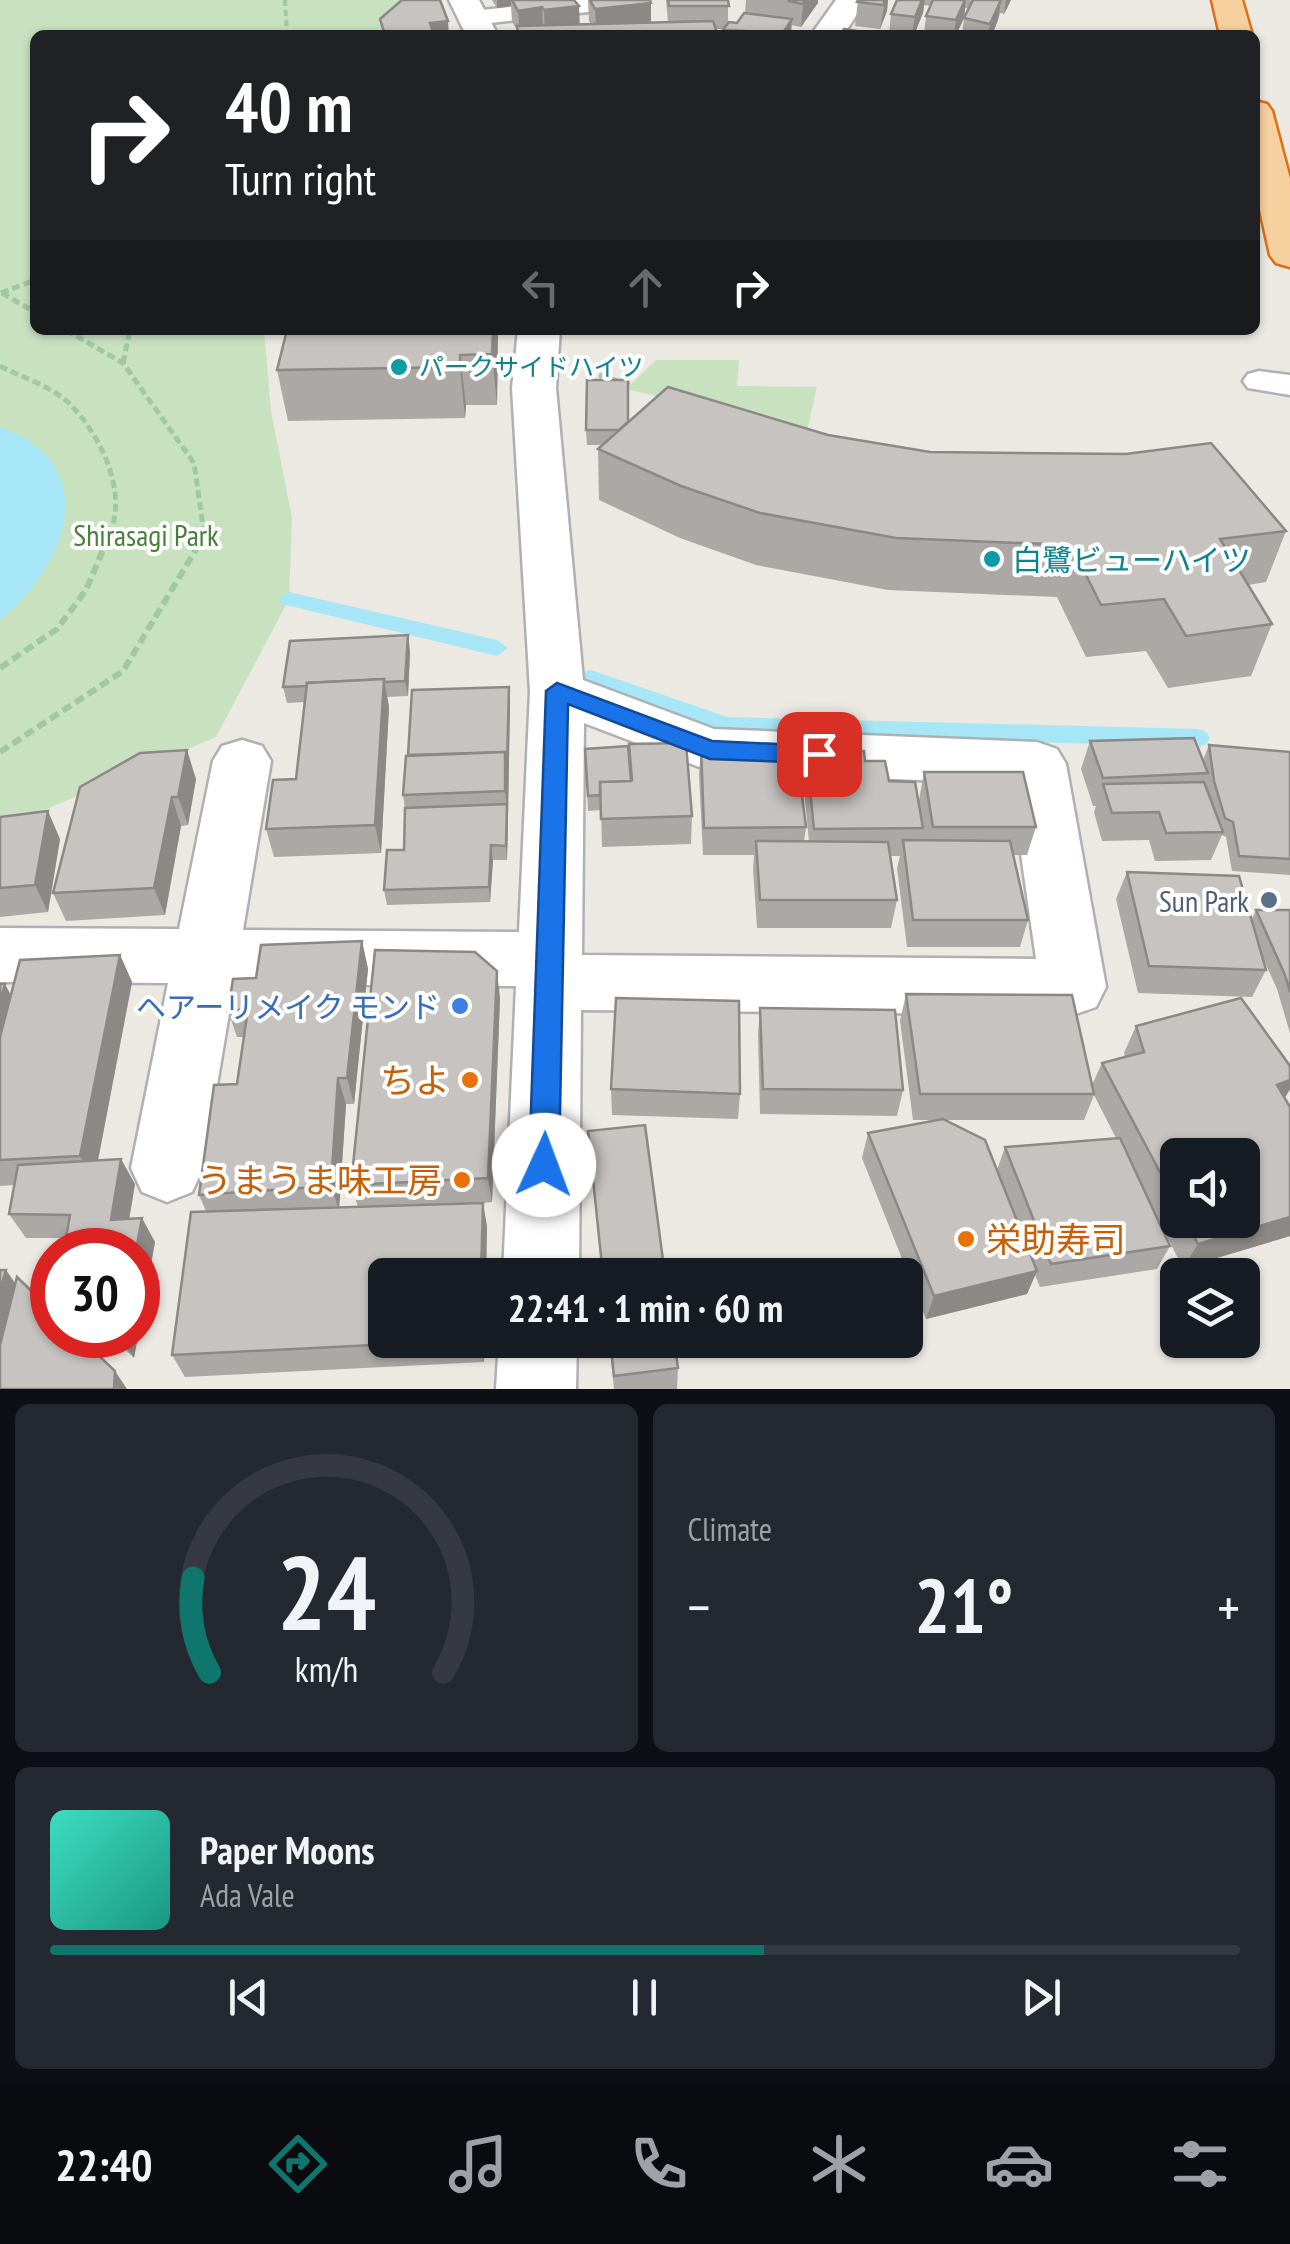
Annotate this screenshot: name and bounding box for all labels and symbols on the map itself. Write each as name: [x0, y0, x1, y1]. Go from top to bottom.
place label: パークサイドハイツ: [419, 351, 644, 383]
marker: パークサイドハイツ: [388, 356, 410, 378]
park label: Shirasagi Park: [73, 515, 219, 554]
place label: 白鷺ビューハイツ: [1012, 540, 1251, 579]
marker: 白鷺ビューハイツ: [981, 548, 1003, 570]
pin: [777, 712, 862, 797]
place label: Sun Park: [1159, 881, 1249, 920]
marker: Sun Park: [1258, 889, 1280, 911]
place label: ヘアーリメイク モンド: [136, 987, 440, 1026]
marker: ヘアーリメイク モンド: [449, 995, 471, 1017]
place label: ちよ: [380, 1057, 450, 1103]
marker: ちよ: [459, 1069, 481, 1091]
position arrow: [492, 1113, 596, 1217]
place label: うまうま味工房: [197, 1157, 442, 1203]
marker: うまうま味工房: [451, 1169, 473, 1191]
place label: 栄助寿司: [986, 1216, 1126, 1262]
speed limit sign: 30: [30, 1228, 160, 1358]
marker: 栄助寿司: [955, 1228, 977, 1250]

